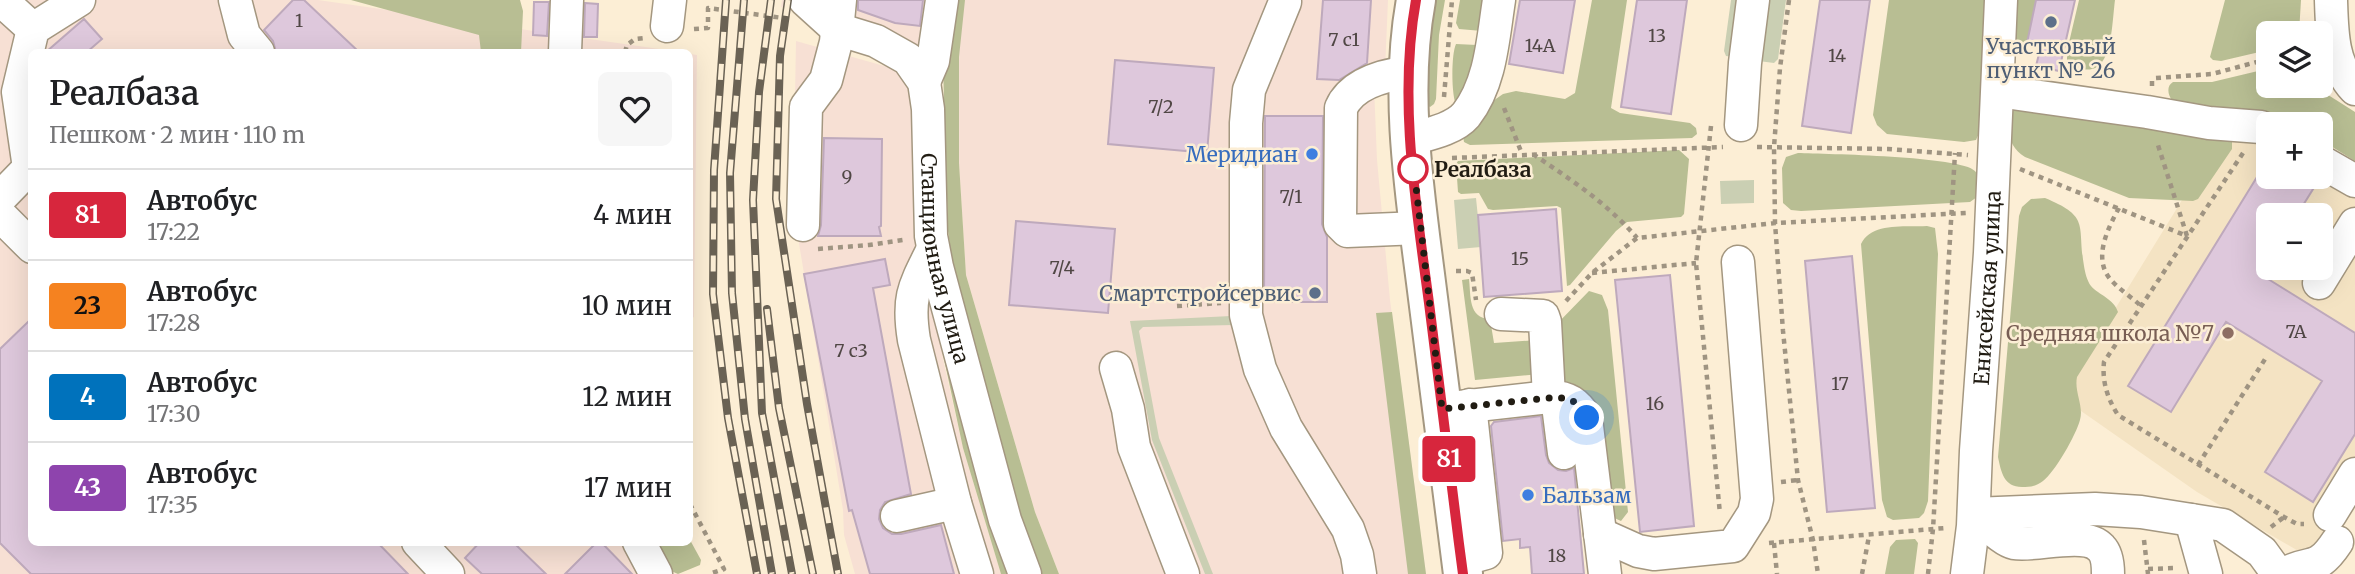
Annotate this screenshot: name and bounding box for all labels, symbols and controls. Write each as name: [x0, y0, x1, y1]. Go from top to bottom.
house number: 1: [295, 9, 303, 32]
marker: Участковый пункт № 26: [2043, 14, 2059, 30]
map controls: [2256, 21, 2333, 280]
button: layers: [2256, 21, 2333, 98]
house number: 13: [1648, 24, 1666, 47]
house number: 7 с1: [1328, 28, 1360, 51]
place label: Участковый пункт № 26: [1985, 33, 2116, 84]
house number: 14А: [1525, 34, 1556, 57]
house number: 14: [1828, 44, 1846, 67]
button: heart: [598, 72, 672, 146]
text: Реалбаза: [49, 73, 199, 114]
house number: 7/2: [1148, 95, 1174, 118]
button: +: [2256, 112, 2333, 189]
text: Пешком · 2 мин · 110 m: [49, 120, 305, 149]
place label: Меридиан: [1186, 141, 1298, 168]
marker: Меридиан: [1304, 146, 1320, 162]
street label: Станционная улица: [916, 153, 976, 366]
marker: Реалбаза: [1398, 154, 1428, 184]
place label: Реалбаза: [1434, 156, 1532, 183]
house number: 9: [842, 165, 852, 188]
text: Автобус: [147, 184, 257, 217]
house number: 7/1: [1280, 185, 1302, 208]
street label: Енисейская улица: [1967, 190, 2006, 386]
text: 4 мин: [593, 198, 672, 231]
text: 81: [75, 199, 100, 230]
button: −: [2256, 203, 2333, 280]
text: 17:22: [147, 217, 200, 246]
house number: 15: [1511, 247, 1529, 270]
house number: 7/4: [1050, 256, 1075, 279]
text: Автобус: [147, 275, 257, 308]
place label: Смартстройсервис: [1099, 280, 1301, 307]
marker: Смартстройсервис: [1307, 285, 1323, 301]
text: 10 мин: [582, 289, 672, 322]
text: 23: [74, 290, 101, 321]
text: 17:28: [147, 308, 200, 337]
place label: Средняя школа №7: [2006, 320, 2214, 347]
house number: 7А: [2285, 320, 2307, 343]
marker: Средняя школа №7: [2220, 325, 2236, 341]
house number: 7 с3: [834, 339, 868, 362]
text: Автобус: [147, 366, 257, 399]
house number: 17: [1831, 372, 1849, 395]
text: 12 мин: [582, 380, 672, 413]
text: 4: [80, 381, 95, 412]
house number: 16: [1646, 392, 1664, 415]
text: 17:30: [147, 399, 201, 428]
your location: [1569, 400, 1604, 435]
line badge: 81: [1418, 436, 1480, 482]
text: 81: [1436, 443, 1462, 474]
text: Автобус: [147, 457, 257, 490]
text: 17 мин: [584, 471, 672, 504]
text: 43: [74, 472, 101, 503]
place label: Бальзам: [1542, 482, 1632, 509]
marker: Бальзам: [1520, 487, 1536, 503]
text: 17:35: [147, 490, 198, 519]
house number: 18: [1548, 544, 1566, 567]

